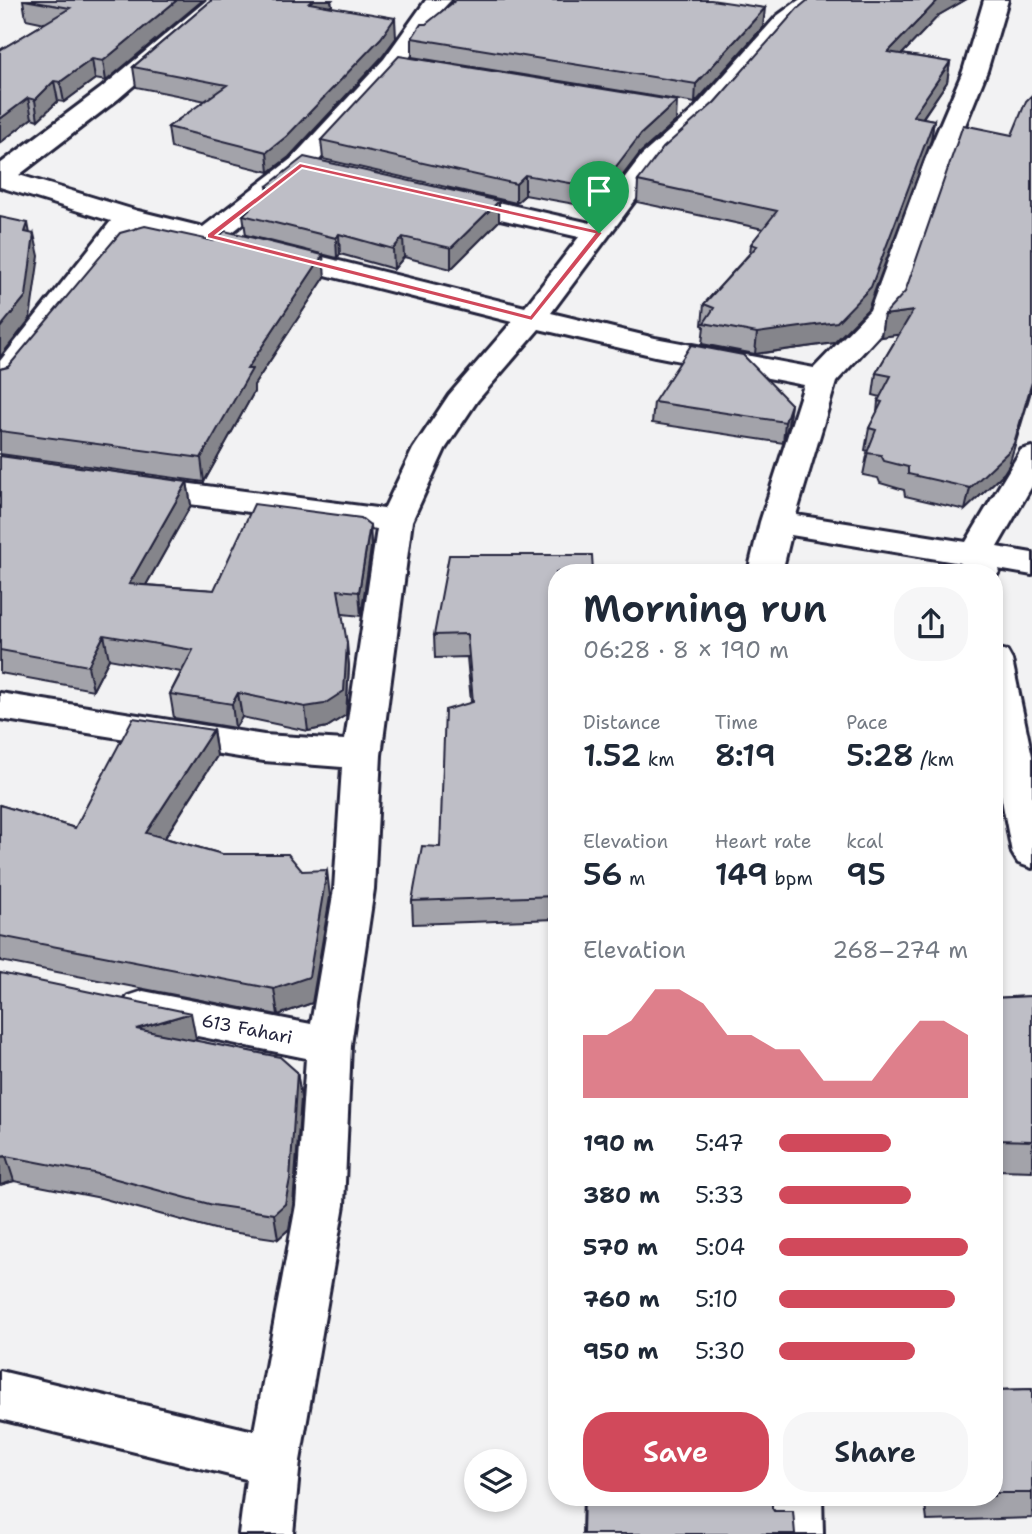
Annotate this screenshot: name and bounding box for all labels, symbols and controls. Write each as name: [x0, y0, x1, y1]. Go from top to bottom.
pin: [569, 161, 629, 233]
icon: arrive: [580, 172, 618, 210]
text: Morning run: [583, 583, 827, 634]
button: share: [894, 587, 968, 661]
text: 06:28 · 8 × 190 m: [583, 635, 789, 665]
text: Distance: [583, 710, 661, 735]
text: Time: [715, 710, 758, 735]
text: Pace: [846, 710, 888, 735]
text: 1.52: [583, 735, 641, 776]
text: 8:19: [715, 735, 776, 776]
text: 5:28: [846, 735, 914, 776]
text: km: [641, 747, 675, 772]
text: /km: [914, 747, 954, 772]
text: Elevation: [583, 829, 668, 854]
text: Heart rate: [715, 829, 811, 854]
text: kcal: [846, 829, 883, 854]
text: 56: [583, 854, 623, 895]
text: 149: [715, 854, 768, 895]
text: 95: [846, 854, 886, 895]
text: m: [623, 866, 645, 891]
text: bpm: [768, 866, 813, 891]
text: Elevation: [583, 935, 686, 965]
text: 268–274 m: [832, 935, 968, 965]
street label: 613 Fahari: [200, 1008, 294, 1050]
text: 190 m: [583, 1128, 654, 1158]
text: 5:47: [695, 1128, 744, 1158]
text: 380 m: [583, 1180, 660, 1210]
text: 5:33: [695, 1180, 744, 1210]
text: 570 m: [583, 1232, 658, 1262]
text: 5:04: [695, 1232, 745, 1262]
text: 760 m: [583, 1284, 660, 1314]
text: 5:10: [695, 1284, 738, 1314]
text: 950 m: [583, 1336, 658, 1366]
text: 5:30: [695, 1336, 745, 1366]
button: Save: [583, 1412, 769, 1492]
button: Share: [783, 1412, 968, 1492]
map controls: [464, 1449, 527, 1512]
button: layers: [464, 1449, 527, 1512]

